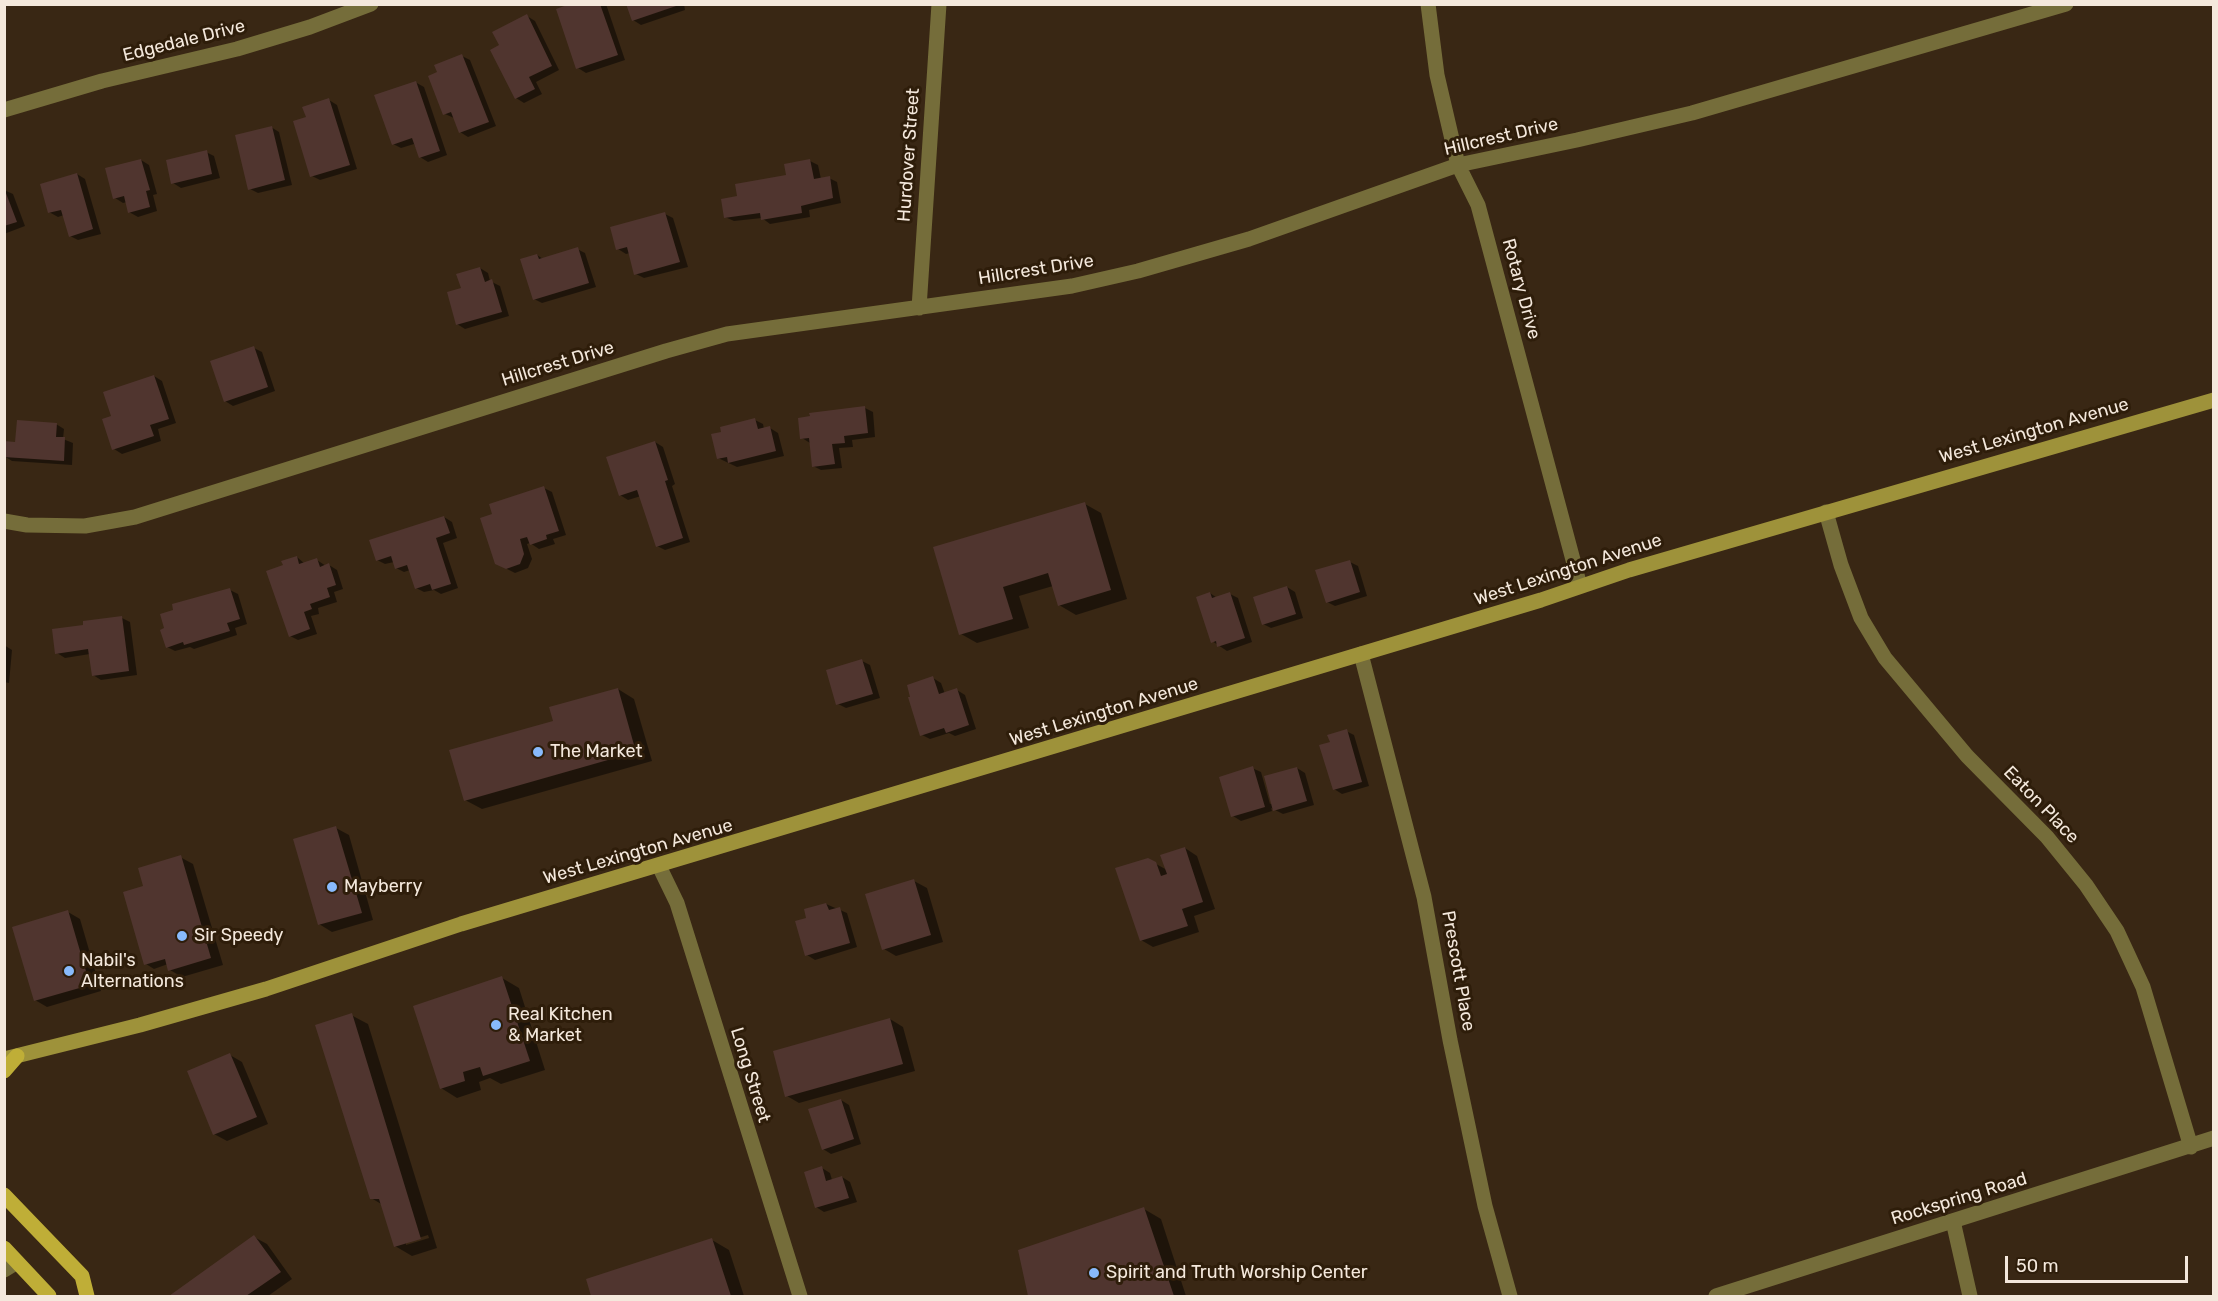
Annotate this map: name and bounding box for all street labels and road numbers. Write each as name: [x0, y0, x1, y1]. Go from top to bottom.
street label: Edgedale Drive: [121, 15, 247, 67]
street label: Hurdover Street: [894, 87, 924, 223]
street label: Hillcrest Drive: [1442, 113, 1560, 161]
street label: Rotary Drive: [1497, 236, 1545, 342]
street label: Hillcrest Drive: [977, 250, 1095, 290]
street label: Hillcrest Drive: [499, 337, 617, 391]
street label: West Lexington Avenue: [1937, 394, 2131, 468]
street label: West Lexington Avenue: [1471, 529, 1665, 611]
street label: West Lexington Avenue: [1007, 673, 1201, 751]
street label: Eaton Place: [1999, 762, 2083, 848]
street label: West Lexington Avenue: [541, 815, 735, 889]
street label: Prescott Place: [1437, 909, 1479, 1033]
street label: Long Street: [725, 1025, 775, 1125]
street label: Rockspring Road: [1888, 1168, 2030, 1230]

